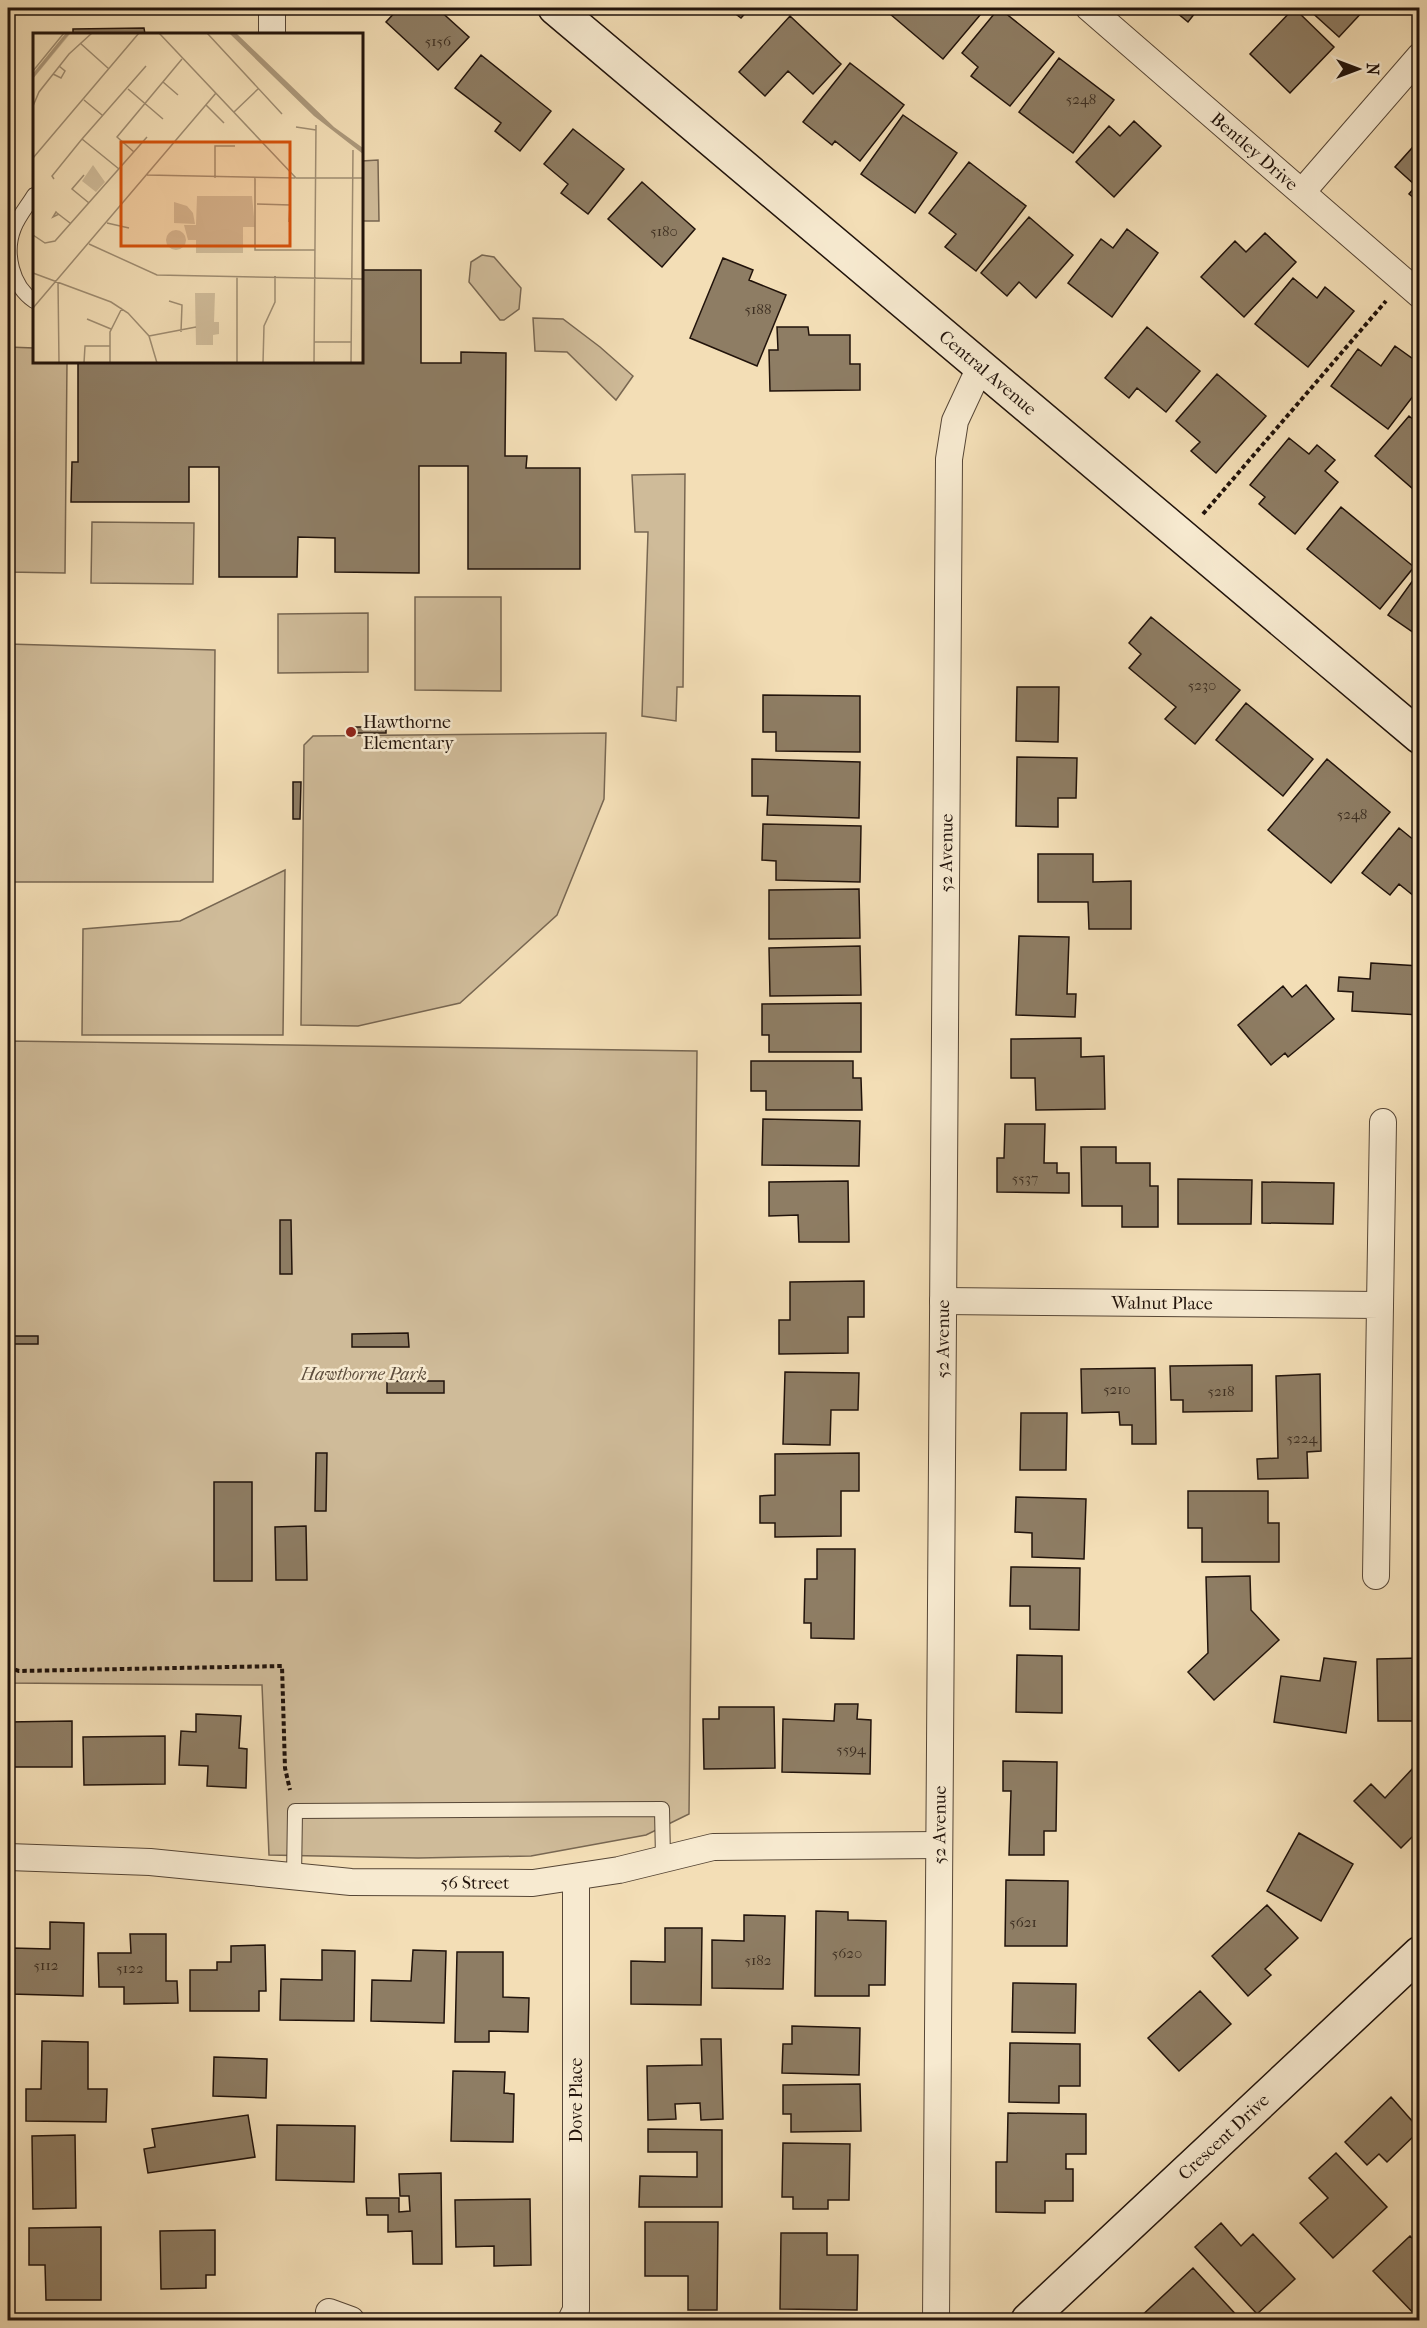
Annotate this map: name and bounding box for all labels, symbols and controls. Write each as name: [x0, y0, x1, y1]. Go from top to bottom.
house number: 5156: [425, 32, 452, 50]
inset map: [33, 33, 363, 363]
north arrow: [1328, 39, 1388, 99]
text: N: [1363, 63, 1382, 76]
house number: 5248: [1066, 90, 1096, 108]
street label: Bentley Drive: [1207, 108, 1302, 195]
house number: 5180: [650, 222, 678, 240]
house number: 5188: [745, 300, 771, 318]
street label: Central Avenue: [935, 326, 1041, 420]
house number: 5230: [1188, 676, 1216, 694]
place label: Hawthorne Elementary: [363, 712, 455, 754]
marker: Hawthorne Elementary: [344, 725, 358, 739]
house number: 5248: [1337, 805, 1367, 823]
street label: 52 Avenue: [935, 813, 957, 893]
house number: 5537: [1012, 1169, 1038, 1187]
street label: Walnut Place: [1110, 1292, 1213, 1314]
street label: 52 Avenue: [932, 1299, 954, 1379]
park label: Hawthorne Park: [300, 1364, 427, 1385]
house number: 5210: [1103, 1380, 1131, 1398]
house number: 5218: [1207, 1382, 1235, 1400]
house number: 5224: [1287, 1429, 1319, 1447]
house number: 5594: [836, 1740, 867, 1758]
street label: 52 Avenue: [929, 1785, 950, 1865]
street label: 56 Street: [440, 1872, 510, 1893]
house number: 5621: [1009, 1913, 1037, 1931]
house number: 5620: [832, 1944, 862, 1962]
house number: 5182: [744, 1951, 772, 1969]
house number: 5112: [34, 1956, 59, 1974]
house number: 5122: [116, 1959, 144, 1977]
street label: Dove Place: [566, 2057, 587, 2142]
street label: Crescent Drive: [1174, 2089, 1273, 2184]

